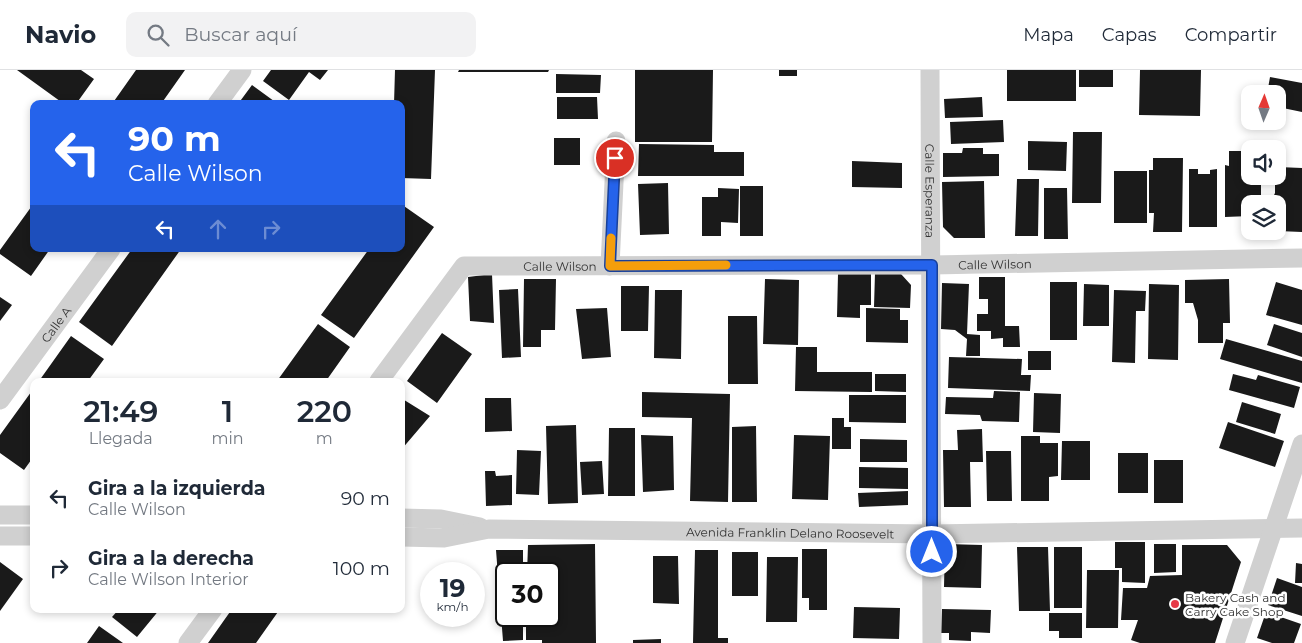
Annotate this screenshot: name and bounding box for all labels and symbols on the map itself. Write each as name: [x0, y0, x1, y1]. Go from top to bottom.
north arrow: [1241, 85, 1286, 130]
pin: [594, 137, 636, 179]
street label: Calle Esperanza: [923, 144, 938, 238]
street label: Calle Wilson: [958, 256, 1032, 272]
street label: Calle Wilson: [523, 258, 597, 273]
street label: Calle A: [37, 303, 74, 345]
street label: Avenida Franklin Delano Roosevelt: [686, 524, 894, 541]
position arrow: [905, 525, 957, 577]
speed limit sign: 30: [495, 562, 560, 627]
place label: Bakery Cash and Carry Cake Shop: [1185, 590, 1286, 619]
marker: Bakery Cash and Carry Cake Shop: [1169, 598, 1181, 610]

